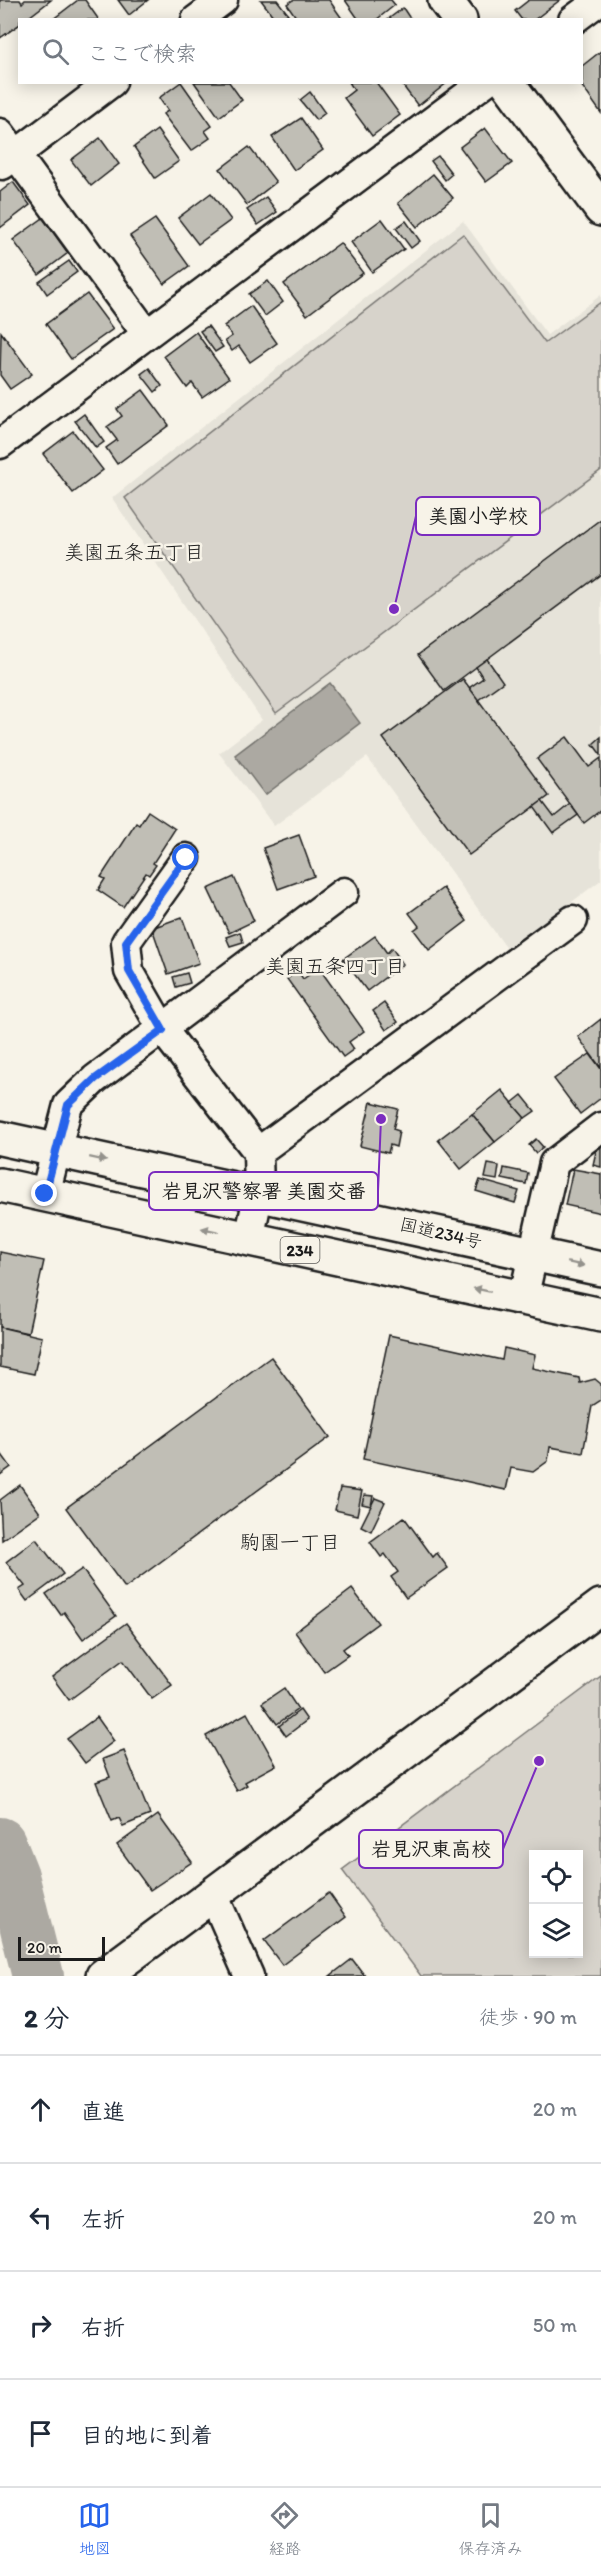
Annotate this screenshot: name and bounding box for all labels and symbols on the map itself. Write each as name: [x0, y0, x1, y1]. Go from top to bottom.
callout: 美園小学校: [416, 497, 540, 535]
text: 美園小学校: [428, 504, 528, 528]
district label: 美園五条五丁目: [64, 540, 204, 564]
route start: [172, 844, 198, 870]
district label: 美園五条四丁目: [265, 954, 405, 978]
one-way arrow: [89, 1154, 108, 1164]
callout: 岩見沢警察署 美園交番: [149, 1172, 378, 1210]
text: 岩見沢警察署 美園交番: [162, 1179, 366, 1203]
route end: [31, 1180, 57, 1206]
street label: 国道234号: [398, 1213, 484, 1253]
one-way arrow: [200, 1225, 219, 1235]
road number: 234: [280, 1237, 320, 1263]
one-way arrow: [567, 1259, 585, 1269]
one-way arrow: [473, 1284, 492, 1294]
district label: 駒園一丁目: [240, 1530, 340, 1554]
callout: 岩見沢東高校: [359, 1830, 503, 1868]
text: 岩見沢東高校: [371, 1837, 491, 1861]
scale bar: [18, 1934, 105, 1962]

